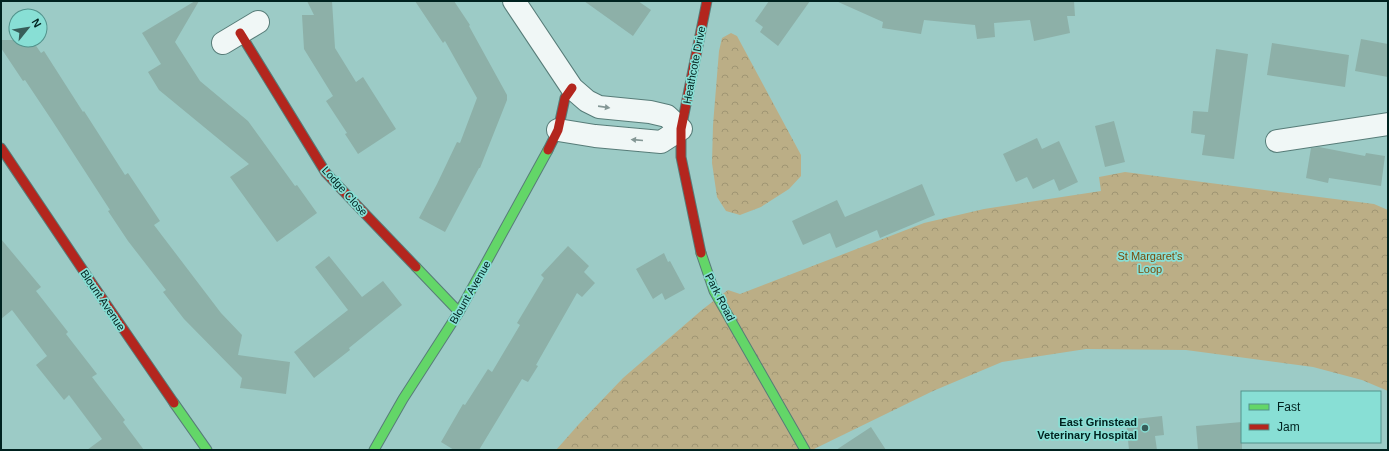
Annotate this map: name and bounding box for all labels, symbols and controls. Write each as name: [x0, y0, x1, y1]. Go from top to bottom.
north arrow: [8, 8, 48, 48]
text: N: [29, 17, 44, 29]
street label: Heathcote Drive: [681, 25, 707, 105]
one-way arrow: [598, 104, 610, 110]
one-way arrow: [631, 136, 643, 143]
street label: Lodge Close: [320, 164, 370, 218]
park label: St Margaret's Loop: [1117, 250, 1183, 275]
street label: Blount Avenue: [447, 258, 493, 326]
street label: Blount Avenue: [78, 267, 128, 333]
street label: Park Road: [703, 271, 737, 323]
legend: [1241, 391, 1381, 443]
text: Fast: [1277, 400, 1301, 414]
place label: East Grinstead Veterinary Hospital: [1037, 416, 1137, 441]
text: Jam: [1277, 420, 1300, 434]
marker: East Grinstead Veterinary Hospital: [1140, 423, 1150, 433]

